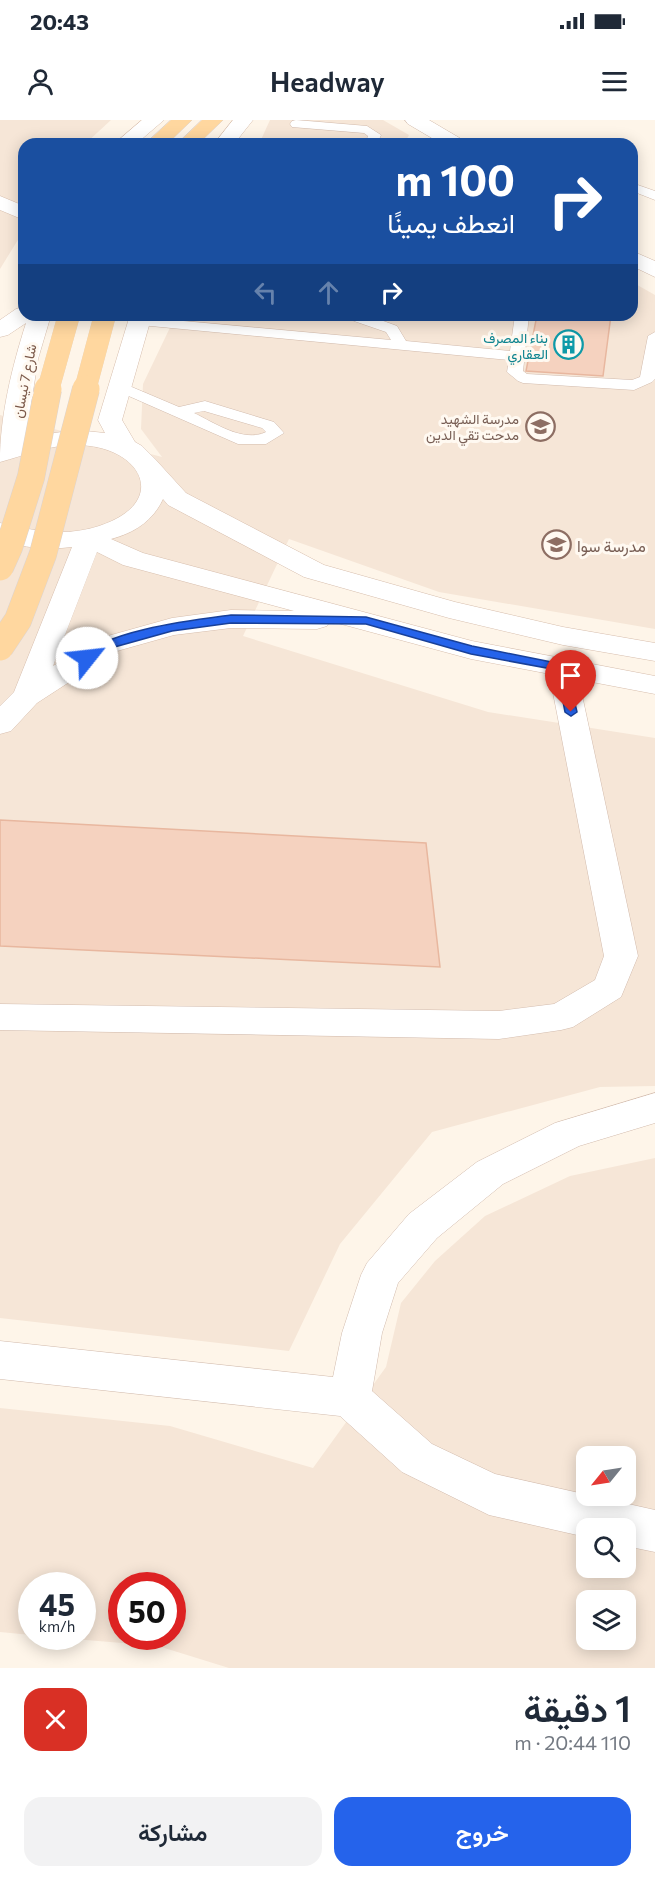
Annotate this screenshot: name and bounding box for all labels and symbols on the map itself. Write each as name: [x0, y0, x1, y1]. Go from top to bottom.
place label: بناء المصرف العقاري: [483, 329, 548, 366]
building icon: بناء المصرف العقاري: [553, 329, 585, 361]
street label: شارع 7 نيسان: [9, 343, 42, 420]
place label: مدرسة الشهيد مدحت تقي الدين: [426, 410, 519, 447]
school or university icon: مدرسة الشهيد مدحت تقي الدين: [524, 410, 556, 442]
school or university icon: مدرسة سوا: [540, 529, 572, 561]
place label: مدرسة سوا: [577, 536, 646, 557]
position arrow: [55, 626, 119, 690]
pin: [545, 650, 596, 712]
north arrow: [576, 1446, 636, 1506]
speed limit sign: 50: [108, 1572, 186, 1650]

